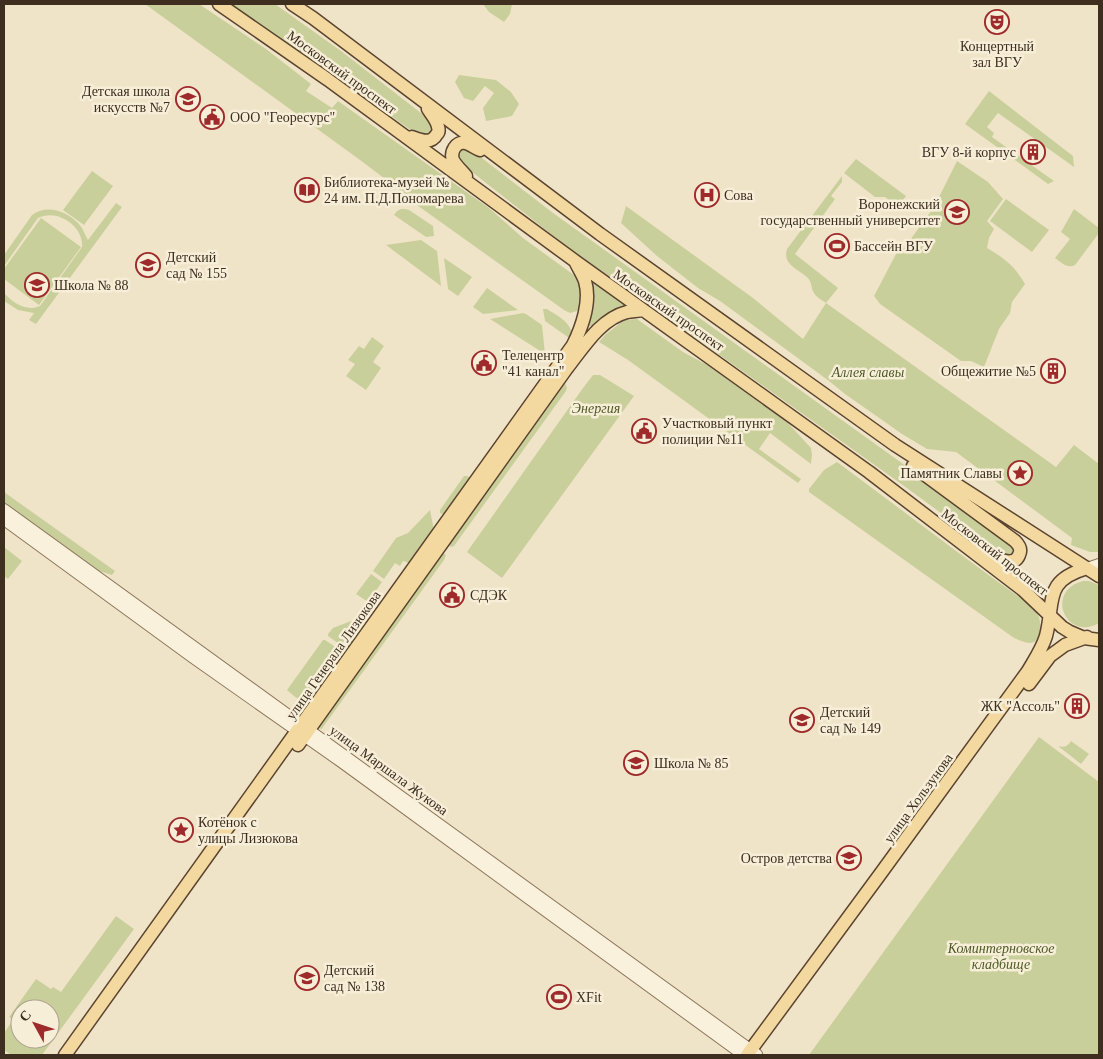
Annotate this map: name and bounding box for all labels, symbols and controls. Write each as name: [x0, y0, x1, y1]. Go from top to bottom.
theatre icon: Концертный зал ВГУ: [984, 9, 1010, 35]
street label: Московский проспект: [284, 28, 399, 117]
place label: Концертный зал ВГУ: [960, 39, 1035, 70]
place label: Детская школа искусств №7: [82, 84, 171, 115]
school or university icon: Детская школа искусств №7: [175, 86, 201, 112]
public building icon: ООО "Георесурс": [199, 104, 225, 130]
place label: ООО "Георесурс": [230, 110, 335, 125]
building icon: ВГУ 8-й корпус: [1020, 139, 1046, 165]
place label: ВГУ 8-й корпус: [922, 145, 1016, 160]
place label: Библиотека-музей № 24 им. П.Д.Пономарева: [324, 175, 464, 206]
library icon: Библиотека-музей № 24 им. П.Д.Пономарева: [294, 177, 320, 203]
hospital icon: Сова: [694, 182, 720, 208]
place label: Сова: [724, 188, 754, 203]
place label: Воронежский государственный университет: [760, 197, 941, 228]
school or university icon: Воронежский государственный университет: [944, 199, 970, 225]
sports icon: Бассейн ВГУ: [824, 233, 850, 259]
place label: Бассейн ВГУ: [854, 239, 933, 254]
place label: Детский сад № 155: [166, 250, 227, 281]
school or university icon: Детский сад № 155: [135, 252, 161, 278]
street label: Московский проспект: [611, 267, 727, 354]
school or university icon: Школа № 88: [24, 272, 50, 298]
place label: Школа № 88: [54, 278, 129, 293]
place label: Телецентр "41 канал": [502, 348, 565, 379]
public building icon: Телецентр "41 канал": [471, 350, 497, 376]
building icon: Общежитие №5: [1040, 358, 1066, 384]
place label: Общежитие №5: [941, 364, 1036, 379]
park label: Аллея славы: [831, 365, 904, 380]
park label: Энергия: [572, 401, 620, 416]
place label: Участковый пункт полиции №11: [662, 416, 772, 447]
public building icon: Участковый пункт полиции №11: [631, 418, 657, 444]
place icon: Памятник Славы: [1007, 460, 1033, 486]
place label: Памятник Славы: [900, 466, 1003, 481]
street label: Московский проспект: [938, 506, 1051, 599]
public building icon: СДЭК: [439, 582, 465, 608]
street label: улица Генерала Лизюкова: [283, 587, 384, 723]
place label: СДЭК: [470, 588, 508, 603]
building icon: ЖК "Ассоль": [1064, 693, 1090, 719]
place label: ЖК "Ассоль": [981, 699, 1060, 714]
place label: Детский сад № 149: [820, 705, 881, 736]
school or university icon: Детский сад № 149: [789, 707, 815, 733]
street label: улица Маршала Жукова: [327, 723, 451, 819]
school or university icon: Школа № 85: [623, 750, 649, 776]
street label: улица Хользунова: [881, 750, 956, 846]
place label: Школа № 85: [654, 756, 729, 771]
place label: Котёнок с улицы Лизюкова: [198, 815, 299, 846]
place icon: Котёнок с улицы Лизюкова: [168, 817, 194, 843]
school or university icon: Остров детства: [836, 845, 862, 871]
place label: Остров детства: [741, 851, 833, 866]
park label: Коминтерновское кладбище: [947, 941, 1054, 972]
place label: Детский сад № 138: [324, 963, 385, 994]
school or university icon: Детский сад № 138: [294, 965, 320, 991]
sports icon: XFit: [546, 984, 572, 1010]
place label: XFit: [576, 990, 602, 1005]
north arrow: [10, 999, 60, 1049]
text: С: [16, 1007, 34, 1025]

